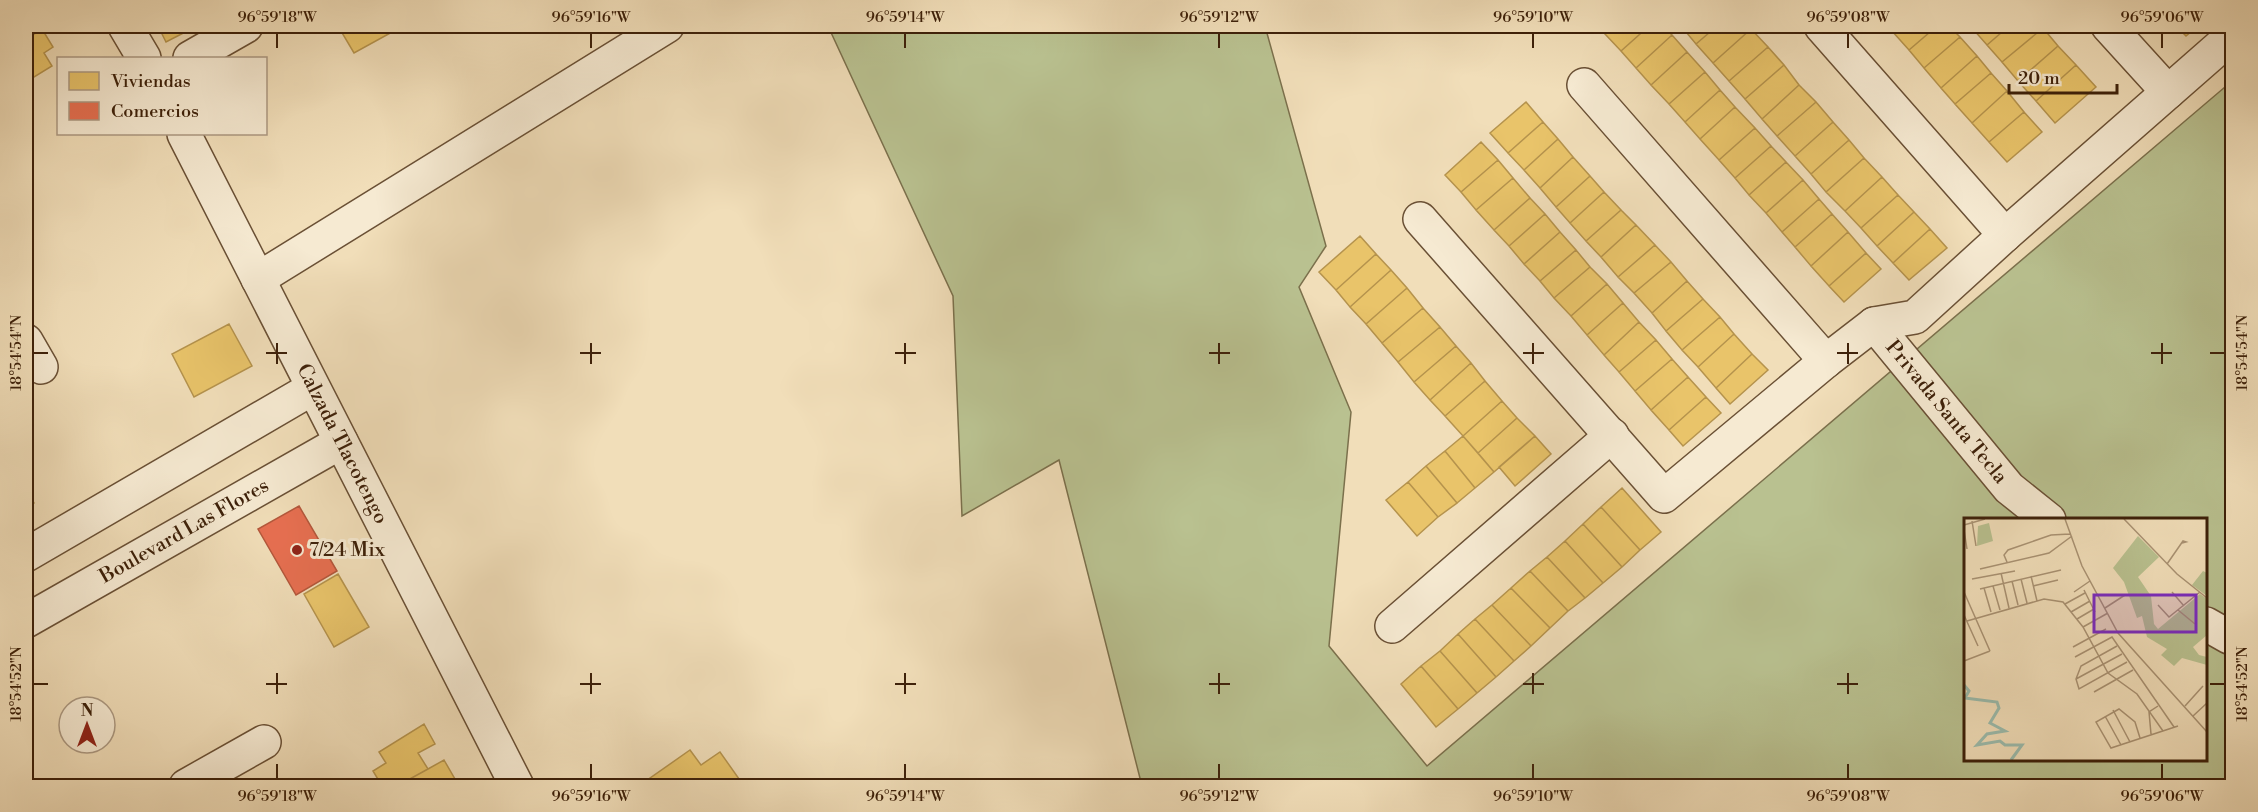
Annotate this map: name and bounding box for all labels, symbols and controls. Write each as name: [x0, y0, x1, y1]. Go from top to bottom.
text: 96°59'18"W: [237, 8, 317, 27]
text: 96°59'16"W: [552, 8, 631, 27]
text: 96°59'14"W: [866, 8, 945, 27]
text: 96°59'12"W: [1179, 8, 1259, 27]
text: 96°59'10"W: [1493, 8, 1573, 27]
text: 96°59'08"W: [1806, 8, 1890, 27]
text: 96°59'06"W: [2121, 8, 2204, 27]
legend: [57, 57, 267, 135]
scale bar: [2009, 57, 2117, 95]
text: 20 m: [2018, 67, 2060, 90]
text: Viviendas: [110, 70, 191, 93]
text: Comercios: [111, 100, 199, 123]
text: 18°54'54"N: [7, 315, 26, 391]
text: 18°54'54"N: [2233, 315, 2252, 391]
street label: Privada Santa Tecla: [1880, 335, 2013, 490]
street label: Calzada Tlacotengo: [291, 360, 394, 528]
street label: Boulevard Las Flores: [94, 473, 273, 590]
inset map: [1964, 518, 2207, 761]
place label: 7/24 Mix: [309, 538, 386, 563]
marker: 7/24 Mix: [290, 543, 304, 557]
text: 18°54'52"N: [7, 646, 26, 722]
text: 18°54'52"N: [2233, 646, 2252, 722]
north arrow: [57, 695, 117, 755]
text: N: [81, 701, 94, 721]
text: 96°59'18"W: [237, 787, 317, 806]
text: 96°59'16"W: [552, 787, 631, 806]
text: 96°59'14"W: [866, 787, 945, 806]
text: 96°59'12"W: [1179, 787, 1259, 806]
text: 96°59'10"W: [1493, 787, 1573, 806]
text: 96°59'08"W: [1806, 787, 1890, 806]
text: 96°59'06"W: [2121, 787, 2204, 806]

